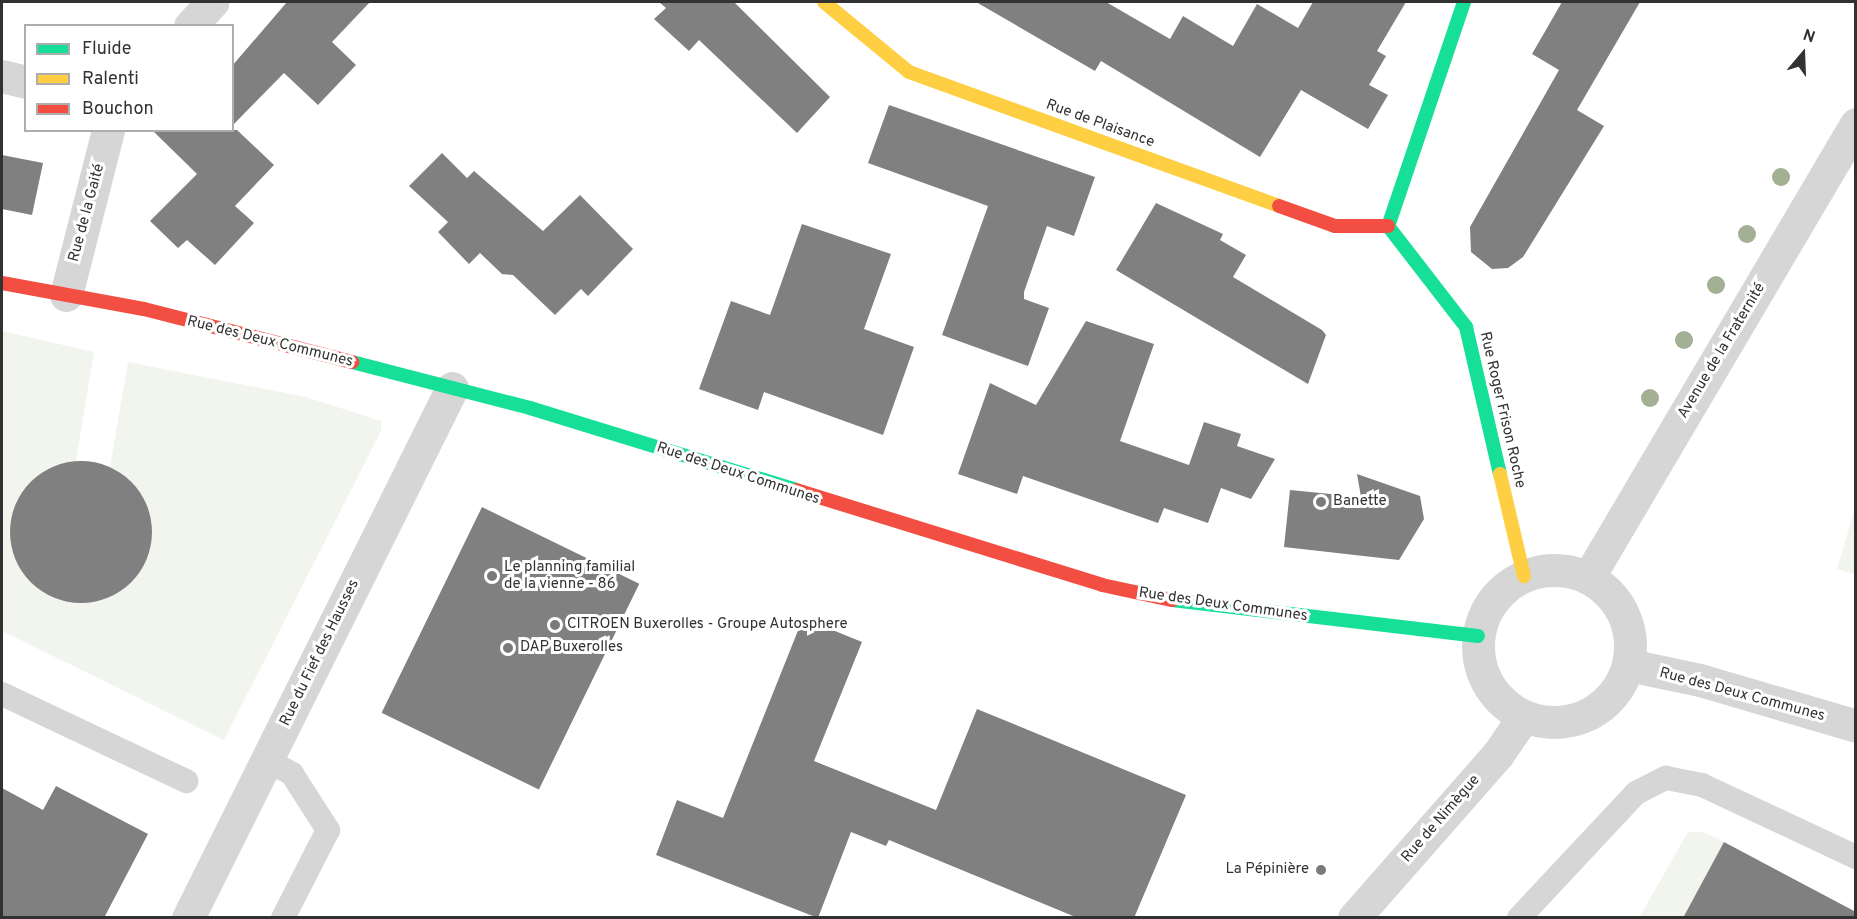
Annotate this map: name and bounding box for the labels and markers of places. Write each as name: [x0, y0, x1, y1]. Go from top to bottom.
place label: Banette: [1333, 493, 1387, 511]
marker: Banette: [1314, 495, 1328, 509]
place label: Le planning familial de la vienne - 86: [504, 558, 635, 593]
marker: Le planning familial de la vienne - 86: [485, 569, 499, 583]
place label: CITROEN Buxerolles - Groupe Autosphere: [567, 616, 848, 634]
marker: CITROEN Buxerolles - Groupe Autosphere: [548, 618, 562, 632]
place label: DAP Buxerolles: [520, 639, 623, 657]
marker: DAP Buxerolles: [501, 641, 515, 655]
place label: La Pépinière: [1225, 861, 1309, 879]
marker: La Pépinière: [1314, 863, 1328, 877]

